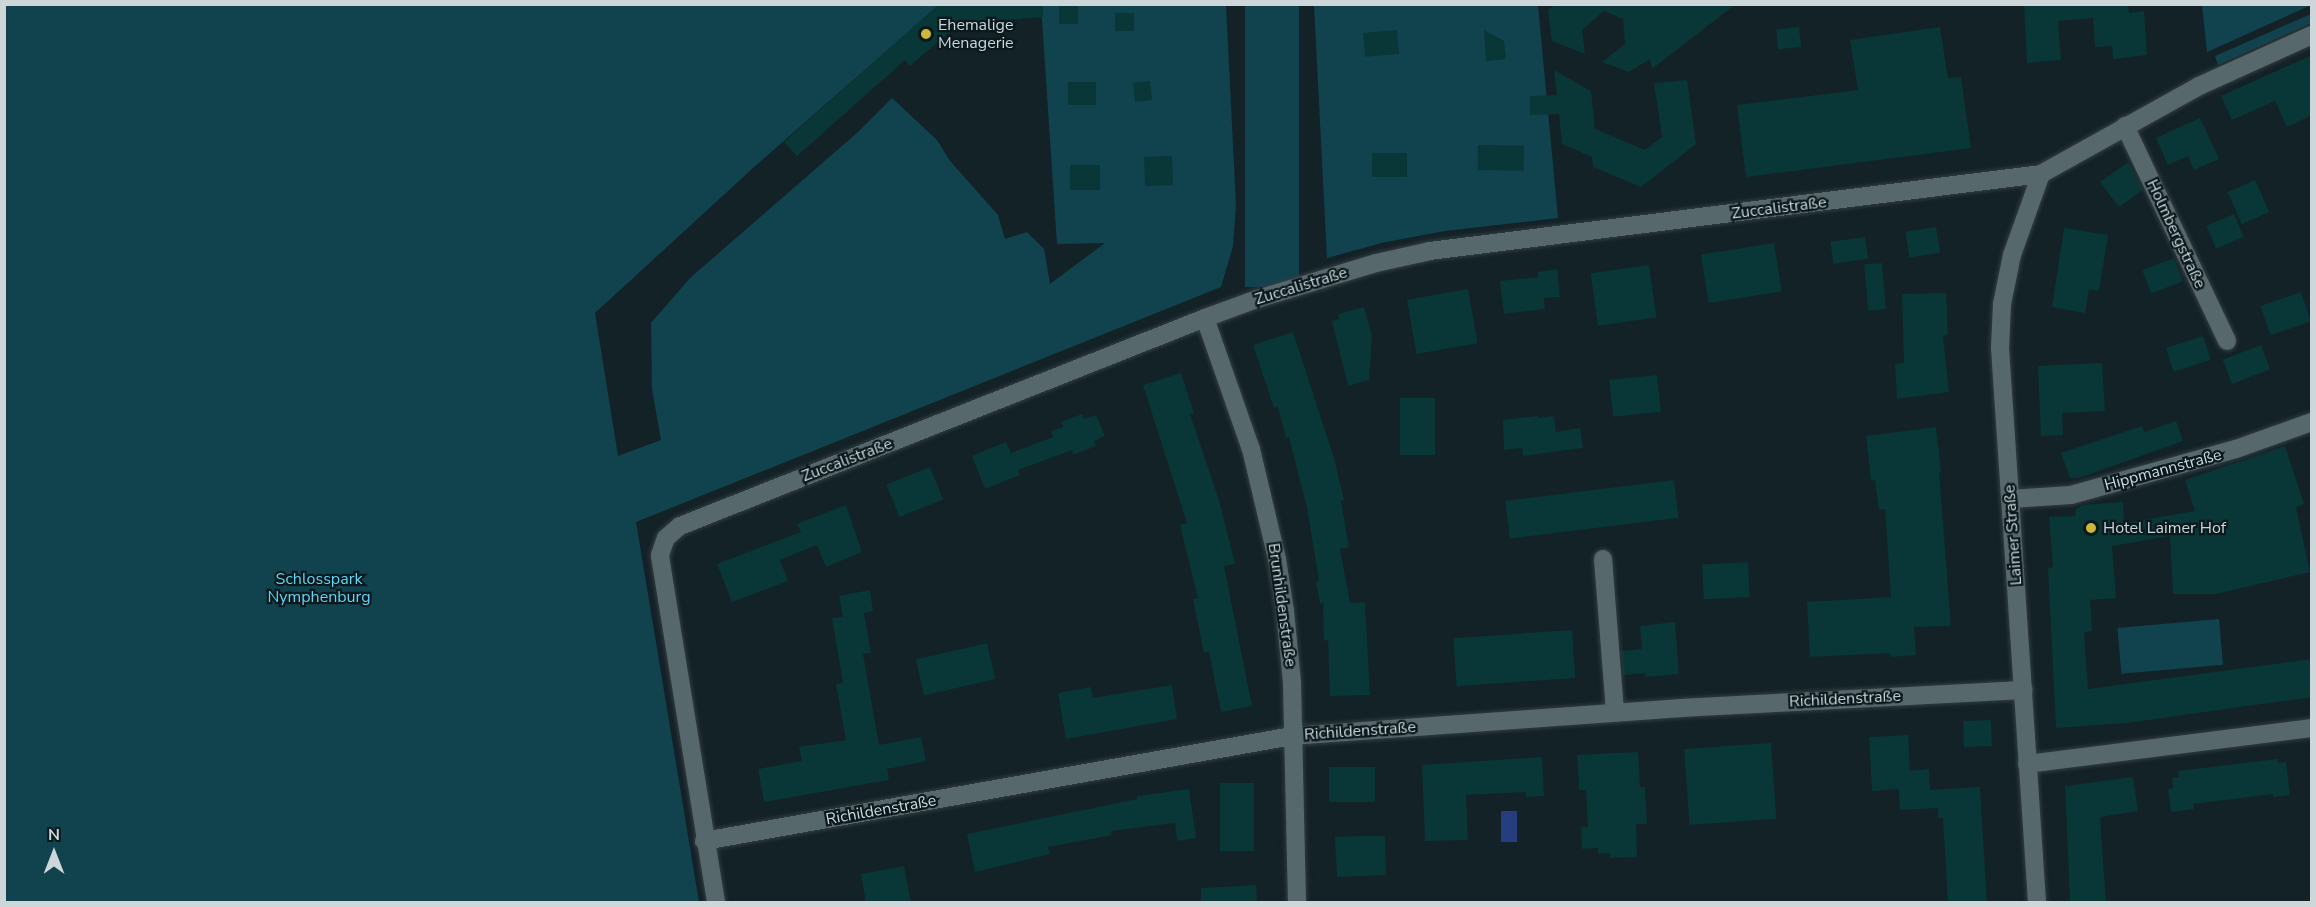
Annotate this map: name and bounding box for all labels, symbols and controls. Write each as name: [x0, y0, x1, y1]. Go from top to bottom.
place label: Ehemalige Menagerie: [938, 15, 1014, 53]
marker: Ehemalige Menagerie: [919, 27, 933, 41]
street label: Holmbergstraße: [2142, 176, 2210, 292]
street label: Zuccalistraße: [1730, 193, 1828, 223]
street label: Zuccalistraße: [1253, 263, 1349, 309]
street label: Zuccalistraße: [799, 434, 895, 486]
street label: Hippmannstraße: [2102, 445, 2224, 495]
street label: Laimer Straße: [2000, 484, 2026, 586]
place label: Hotel Laimer Hof: [2103, 518, 2226, 538]
marker: Hotel Laimer Hof: [2084, 521, 2098, 535]
street label: Brunhildenstraße: [1264, 542, 1300, 668]
park label: Schlosspark Nymphenburg: [267, 569, 371, 607]
street label: Richildenstraße: [1789, 686, 1901, 712]
street label: Richildenstraße: [1304, 718, 1416, 744]
street label: Richildenstraße: [824, 791, 938, 829]
north arrow: [24, 823, 84, 883]
text: N: [48, 824, 60, 846]

